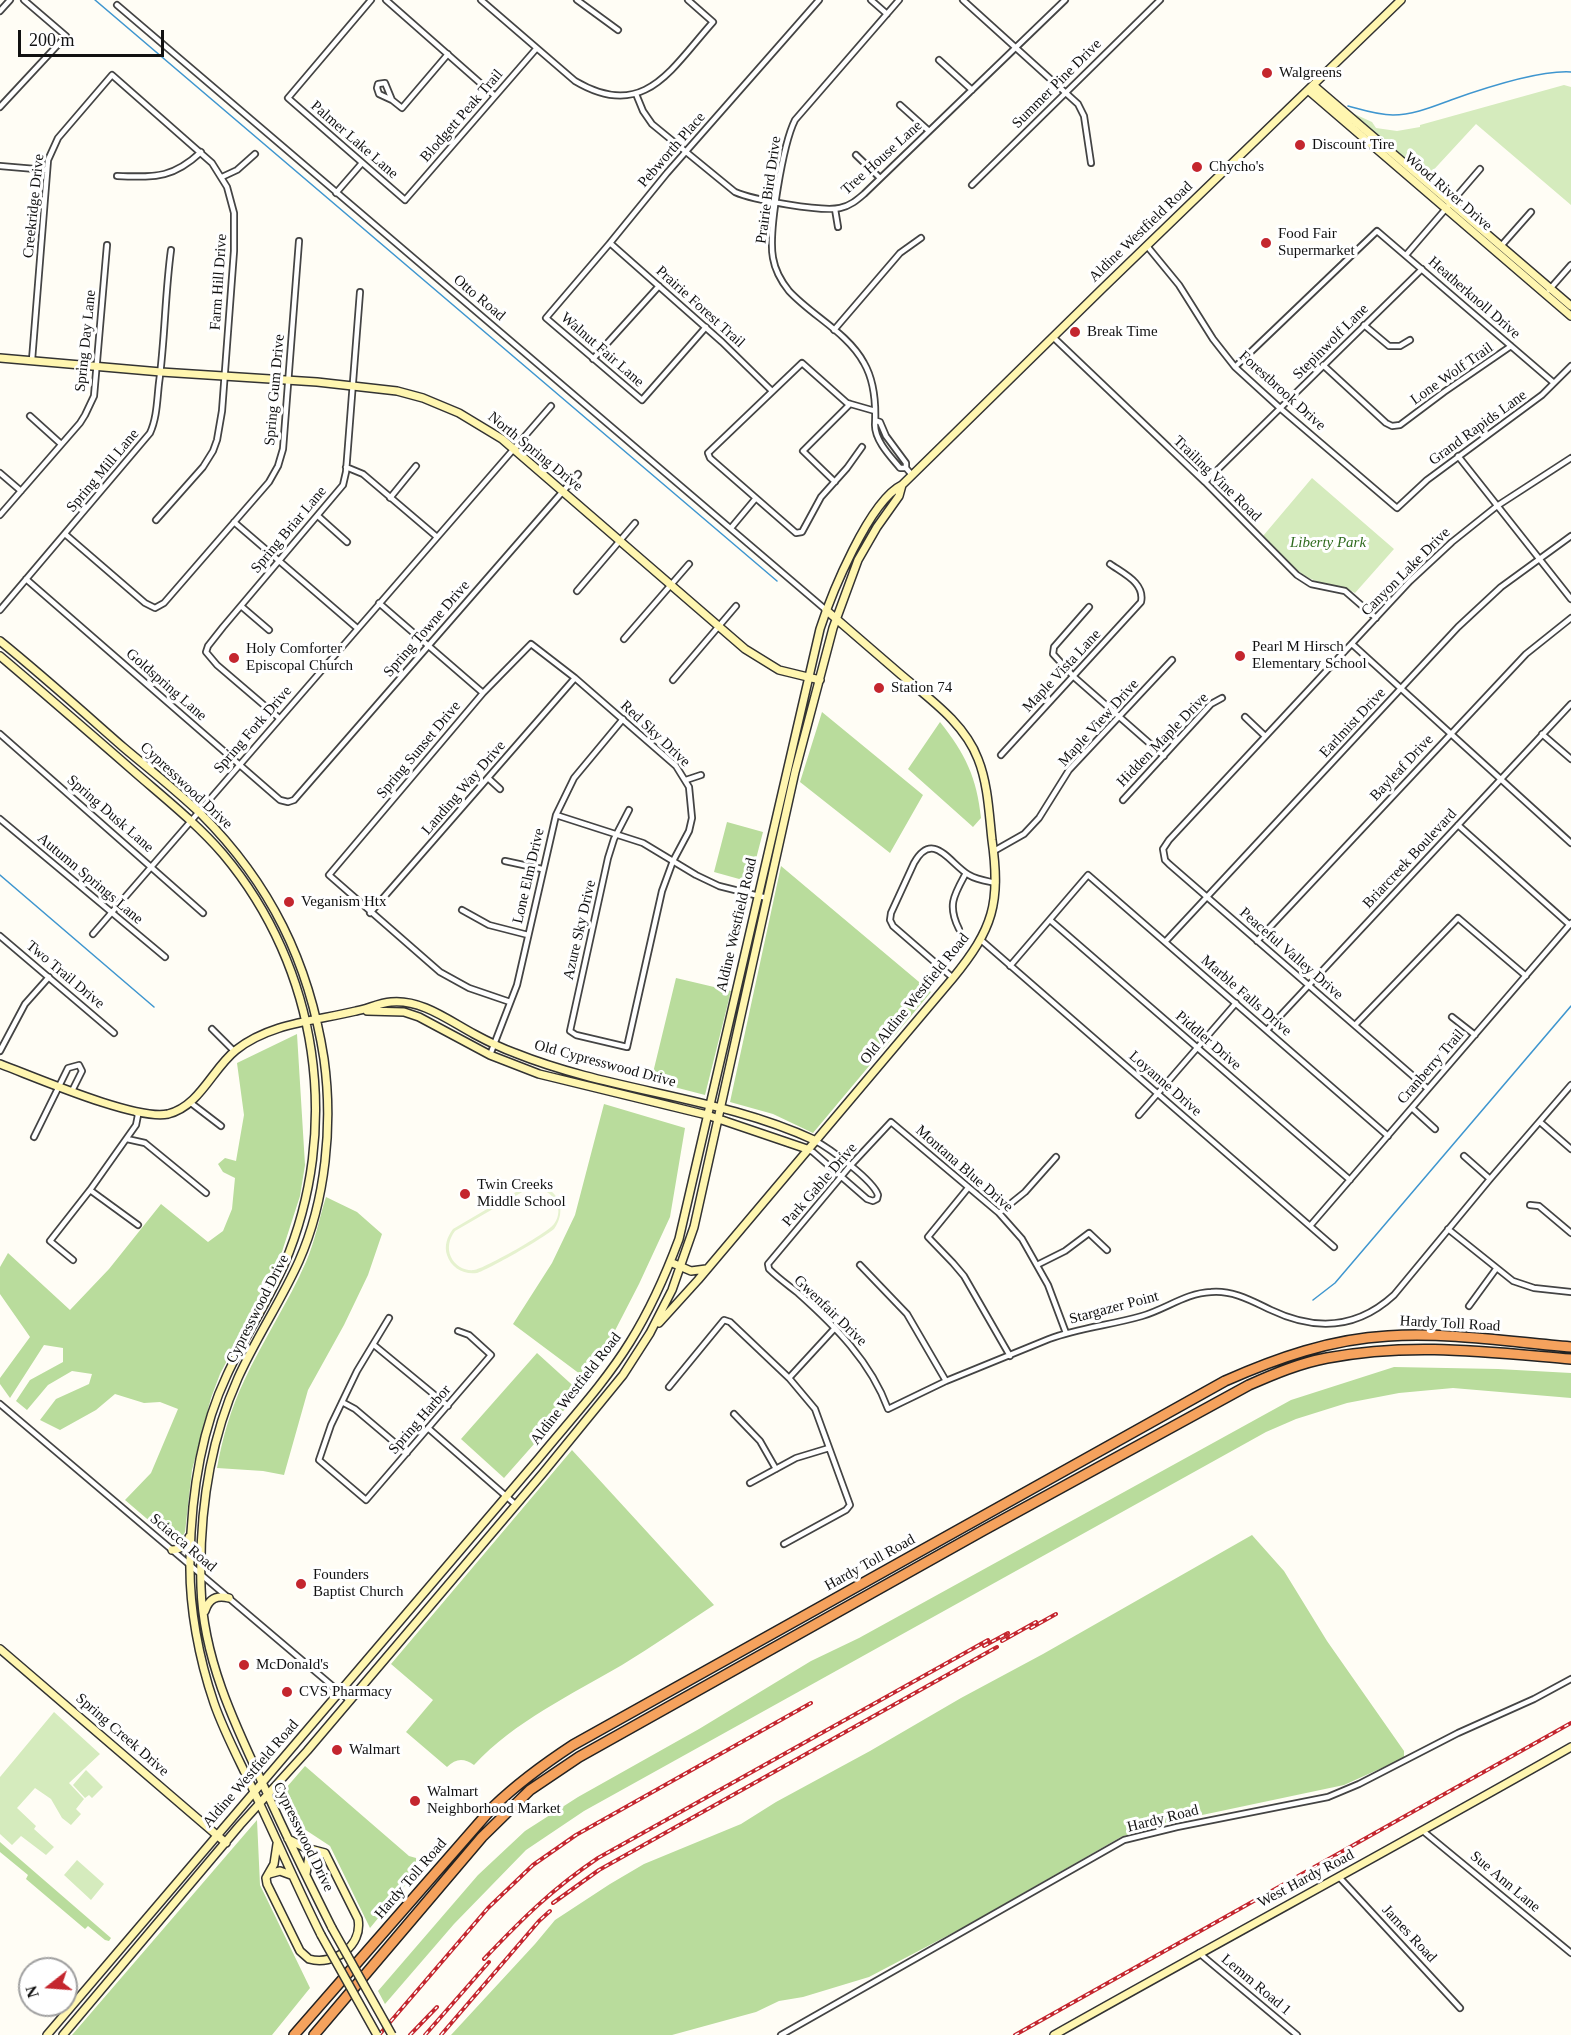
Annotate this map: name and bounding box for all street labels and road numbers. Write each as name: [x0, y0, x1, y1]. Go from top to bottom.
street label: Summer Pine Drive: [1009, 36, 1105, 132]
street label: Blodgett Peak Trail: [417, 66, 507, 166]
street label: Palmer Lake Lane: [307, 97, 401, 183]
street label: Pebworth Place: [634, 109, 710, 191]
street label: Tree House Lane: [838, 117, 926, 199]
street label: Prairie Bird Drive: [753, 135, 785, 245]
street label: Wood River Drive: [1400, 149, 1496, 235]
street label: Creekridge Drive: [20, 153, 48, 259]
street label: Aldine Westfield Road: [1085, 178, 1197, 286]
street label: Farm Hill Drive: [207, 233, 231, 331]
street label: Heatherknoll Drive: [1424, 253, 1524, 343]
street label: Prairie Forest Trail: [652, 262, 748, 352]
street label: Otto Road: [449, 271, 509, 325]
street label: Spring Day Lane: [72, 289, 100, 393]
street label: Stepinwolf Lane: [1289, 300, 1373, 384]
street label: Walnut Fair Lane: [557, 309, 647, 391]
street label: Spring Gum Drive: [261, 334, 289, 446]
street label: Lone Wolf Trail: [1407, 339, 1497, 409]
street label: Forestbrook Drive: [1235, 347, 1329, 435]
street label: Grand Rapids Lane: [1426, 386, 1530, 470]
street label: North Spring Drive: [484, 408, 586, 496]
street label: Spring Mill Lane: [63, 426, 143, 516]
street label: Trailing Vine Road: [1169, 433, 1265, 525]
street label: Spring Briar Lane: [247, 483, 331, 577]
street label: Canyon Lake Drive: [1358, 524, 1454, 620]
street label: Spring Towne Drive: [380, 577, 474, 681]
street label: Maple Vista Lane: [1019, 626, 1105, 716]
street label: Goldspring Lane: [122, 645, 210, 725]
street label: Maple View Drive: [1055, 676, 1143, 770]
street label: Spring Fork Drive: [210, 683, 296, 777]
street label: Earlmist Drive: [1316, 684, 1390, 762]
street label: Hidden Maple Drive: [1113, 689, 1213, 791]
street label: Red Sky Drive: [616, 697, 694, 771]
street label: Spring Sunset Drive: [373, 698, 465, 802]
street label: Bayleaf Drive: [1367, 731, 1437, 805]
street label: Landing Way Drive: [418, 737, 510, 839]
street label: Cypresswood Drive: [136, 739, 236, 833]
street label: Spring Dusk Lane: [63, 771, 157, 857]
street label: Briarcreek Boulevard: [1359, 805, 1461, 913]
street label: Lone Elm Drive: [509, 826, 549, 926]
street label: Autumn Springs Lane: [33, 830, 147, 928]
street label: Aldine Westfield Road: [713, 856, 761, 994]
street label: Azure Sky Drive: [560, 878, 600, 982]
street label: Peaceful Valley Drive: [1235, 904, 1347, 1004]
street label: Old Aldine Westfield Road: [857, 930, 973, 1068]
street label: Two Trail Drive: [22, 937, 108, 1013]
street label: Marble Falls Drive: [1197, 952, 1295, 1040]
street label: Piddler Drive: [1171, 1008, 1245, 1074]
street label: Cranberry Trail: [1394, 1026, 1468, 1108]
street label: Old Cypresswood Drive: [532, 1036, 678, 1092]
street label: Loyanne Drive: [1125, 1048, 1205, 1120]
street label: Montana Blue Drive: [912, 1122, 1016, 1216]
street label: Park Gable Drive: [779, 1139, 861, 1231]
street label: Cypresswood Drive: [223, 1252, 293, 1366]
street label: Gwenfair Drive: [790, 1272, 870, 1350]
street label: Stargazer Point: [1067, 1287, 1161, 1329]
street label: Hardy Toll Road: [1399, 1312, 1501, 1336]
street label: Aldine Westfield Road: [527, 1329, 625, 1449]
street label: Spring Harbor: [385, 1382, 455, 1458]
street label: Sciacca Road: [146, 1510, 220, 1576]
street label: Hardy Toll Road: [822, 1531, 918, 1595]
street label: Spring Creek Drive: [72, 1690, 172, 1780]
street label: Aldine Westfield Road: [199, 1716, 303, 1832]
street label: Cypresswood Drive: [269, 1779, 337, 1895]
street label: Hardy Road: [1125, 1801, 1201, 1837]
street label: Hardy Toll Road: [371, 1835, 451, 1923]
street label: West Hardy Road: [1255, 1846, 1357, 1912]
street label: Sue Ann Lane: [1466, 1848, 1544, 1916]
street label: James Road: [1378, 1902, 1440, 1966]
street label: Lemm Road 1: [1217, 1951, 1295, 2019]

